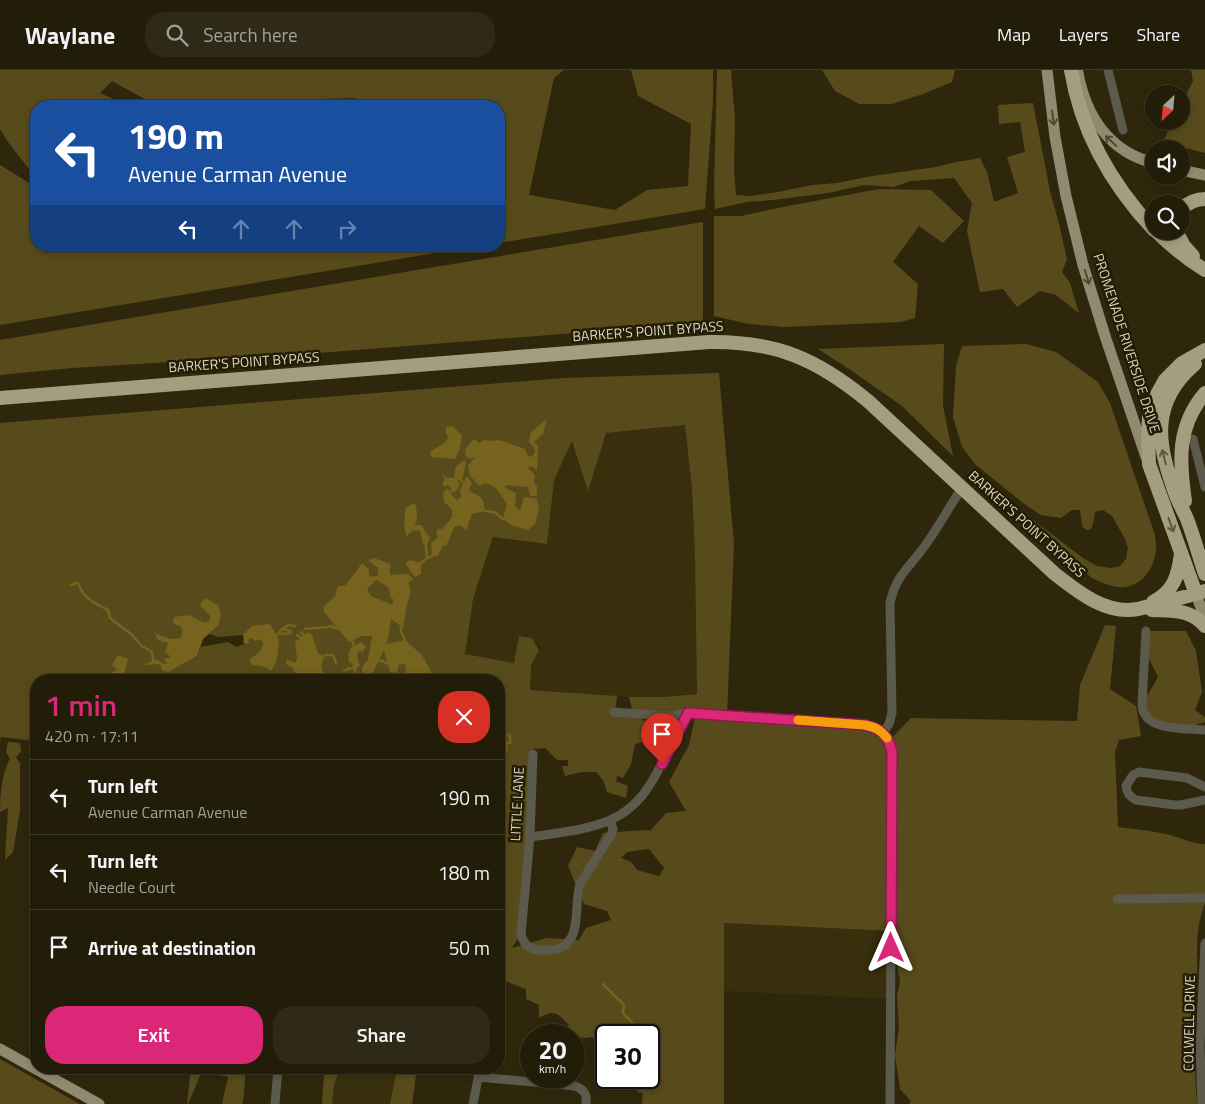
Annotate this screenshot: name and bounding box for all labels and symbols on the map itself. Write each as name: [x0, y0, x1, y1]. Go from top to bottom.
north arrow: [1145, 85, 1190, 130]
one-way arrow: [1048, 110, 1058, 126]
one-way arrow: [1105, 135, 1118, 146]
street label: PROMENADE RIVERSIDE DRIVE: [1088, 250, 1167, 436]
one-way arrow: [1083, 269, 1093, 285]
street label: BARKER'S POINT BYPASS: [572, 315, 724, 346]
street label: BARKER'S POINT BYPASS: [168, 346, 320, 377]
one-way arrow: [1159, 449, 1168, 465]
street label: BARKER'S POINT BYPASS: [964, 465, 1091, 582]
one-way arrow: [1167, 517, 1176, 532]
pin: [641, 713, 683, 764]
street label: LITTLE LANE: [504, 766, 529, 842]
position arrow: [864, 921, 916, 973]
street label: COLWELL DRIVE: [1177, 974, 1200, 1071]
speed limit sign: 30: [595, 1024, 660, 1089]

